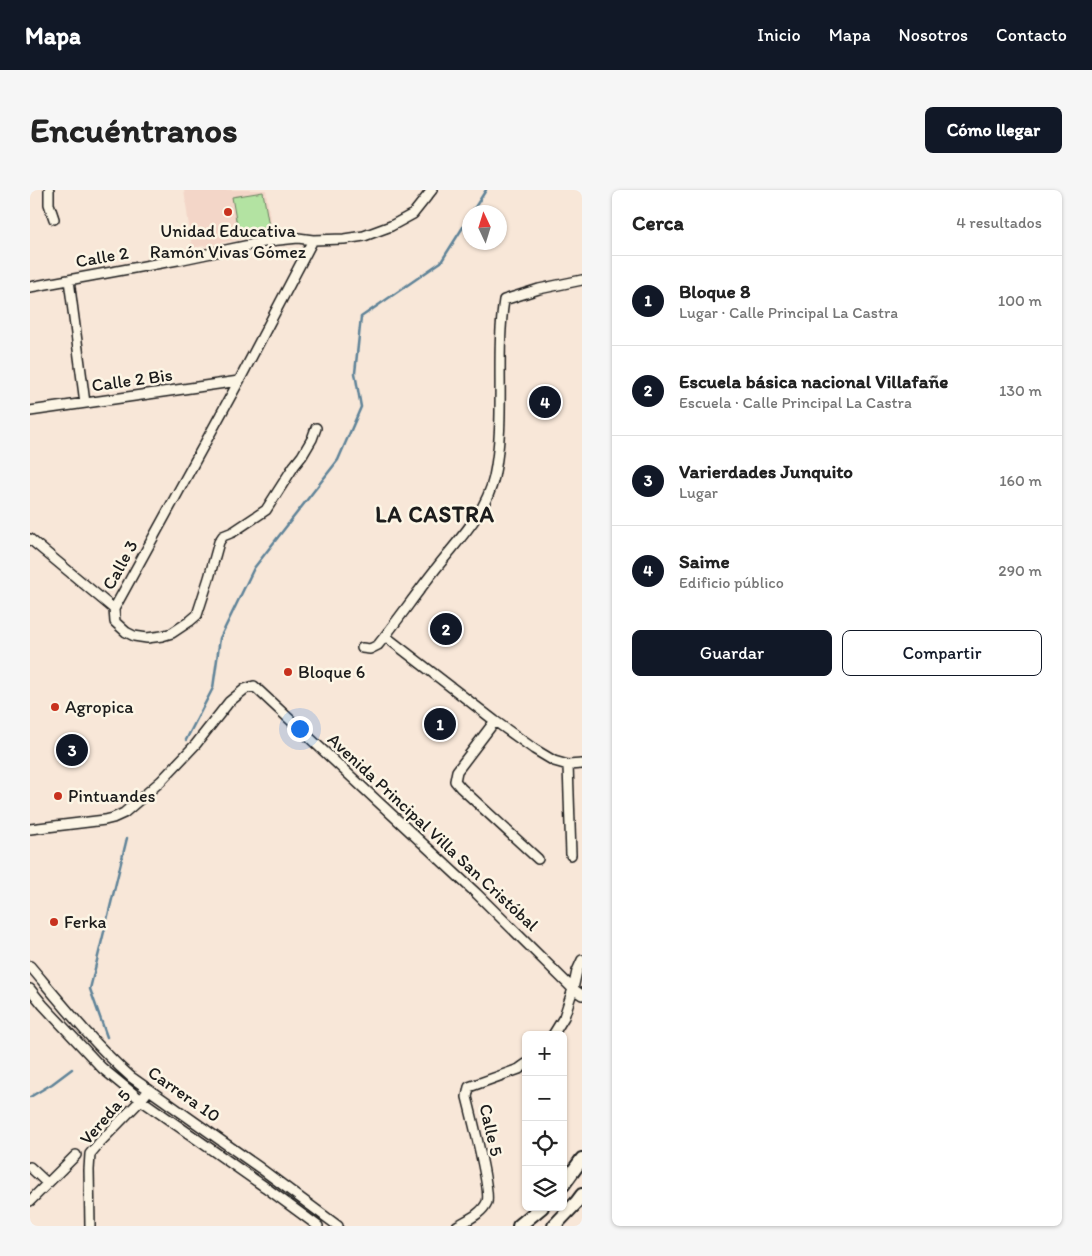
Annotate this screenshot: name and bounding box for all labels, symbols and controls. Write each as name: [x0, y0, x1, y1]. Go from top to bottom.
text: Mapa: [25, 21, 81, 50]
text: Inicio: [757, 24, 801, 46]
text: Mapa: [829, 24, 871, 46]
text: Nosotros: [899, 24, 968, 46]
text: Contacto: [996, 24, 1067, 46]
button: Cómo llegar: [925, 107, 1062, 153]
text: Encuéntranos: [30, 109, 238, 151]
north arrow: [462, 205, 507, 250]
marker: Unidad Educativa Ramón Vivas Gómez: [222, 206, 234, 218]
text: Cerca: [632, 210, 684, 235]
text: 4 resultados: [956, 213, 1042, 232]
place label: Unidad Educativa Ramón Vivas Gómez: [150, 220, 307, 263]
street label: Calle 2: [74, 241, 131, 272]
text: Bloque 8: [679, 280, 750, 303]
text: 1: [644, 291, 652, 310]
text: 100 m: [998, 291, 1042, 310]
text: Lugar · Calle Principal La Castra: [679, 303, 898, 322]
street label: Calle 2 Bis: [90, 363, 174, 397]
text: Escuela básica nacional Villafañe: [679, 370, 948, 393]
text: 2: [644, 381, 652, 400]
text: 130 m: [999, 381, 1042, 400]
pin: 4: [529, 383, 561, 421]
text: Escuela · Calle Principal La Castra: [679, 393, 912, 412]
text: Varierdades Junquito: [679, 460, 853, 483]
text: 3: [644, 471, 652, 490]
text: 160 m: [999, 471, 1042, 490]
text: Lugar: [679, 483, 718, 502]
district label: LA CASTRA: [375, 501, 495, 528]
street label: Calle 3: [97, 536, 143, 594]
text: Saime: [679, 550, 730, 573]
text: 4: [643, 561, 653, 580]
text: 290 m: [998, 561, 1042, 580]
text: Edificio público: [679, 573, 784, 592]
pin: 2: [430, 610, 462, 648]
button: Guardar: [632, 630, 832, 676]
button: Compartir: [842, 630, 1042, 676]
place label: Bloque 6: [298, 661, 365, 683]
marker: Bloque 6: [282, 666, 294, 678]
place label: Agropica: [65, 696, 134, 718]
marker: Agropica: [49, 701, 61, 713]
pin: 1: [424, 705, 456, 743]
your location: [287, 716, 313, 742]
street label: Avenida Principal Villa San Cristóbal: [323, 728, 543, 936]
pin: 3: [56, 731, 88, 769]
place label: Pintuandes: [68, 785, 156, 807]
marker: Pintuandes: [52, 790, 64, 802]
place label: Ferka: [64, 911, 107, 933]
marker: Ferka: [48, 916, 60, 928]
map controls: [522, 1031, 567, 1211]
button: +: [522, 1031, 567, 1076]
street label: Carrera 10: [144, 1061, 224, 1127]
button: −: [522, 1076, 567, 1121]
street label: Vereda 5: [75, 1085, 135, 1149]
street label: Calle 5: [474, 1102, 508, 1158]
button: locate: [522, 1121, 567, 1166]
button: layers: [522, 1166, 567, 1211]

